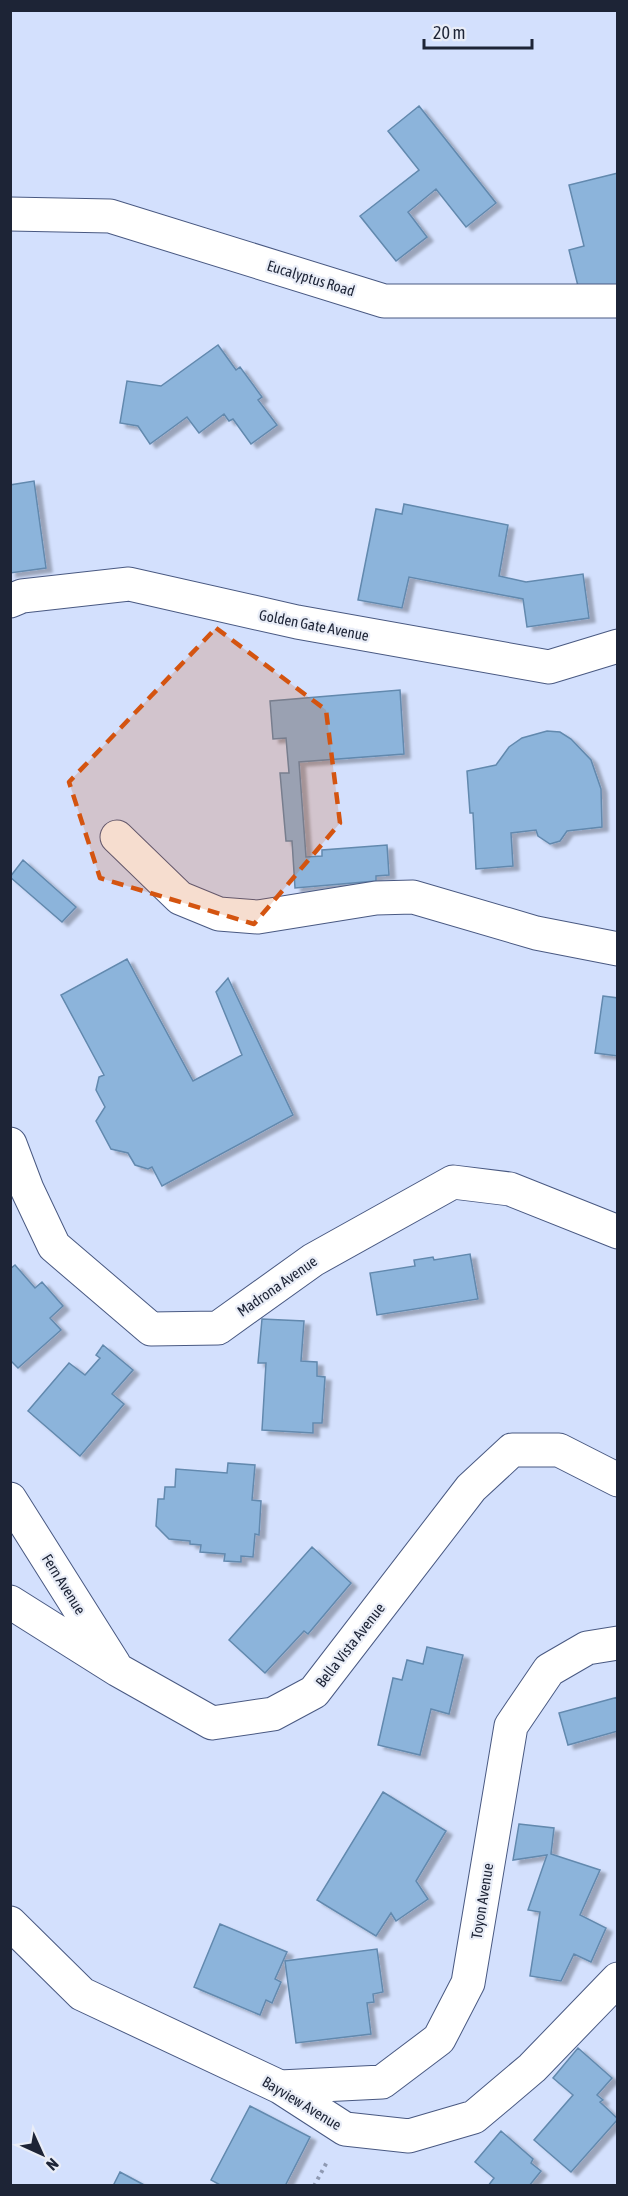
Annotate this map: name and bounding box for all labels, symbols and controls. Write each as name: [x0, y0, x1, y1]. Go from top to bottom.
scale bar: [424, 12, 532, 50]
text: 20 m: [433, 22, 465, 43]
street label: Eucalyptus Road: [265, 257, 357, 299]
street label: Golden Gate Avenue: [258, 606, 371, 644]
street label: Madrona Avenue: [234, 1252, 320, 1320]
street label: Fern Avenue: [39, 1551, 89, 1617]
street label: Bella Vista Avenue: [312, 1599, 388, 1690]
street label: Toyon Avenue: [468, 1862, 496, 1940]
street label: Bayview Avenue: [259, 2073, 345, 2133]
north arrow: [12, 2124, 72, 2184]
text: N: [43, 2155, 62, 2174]

